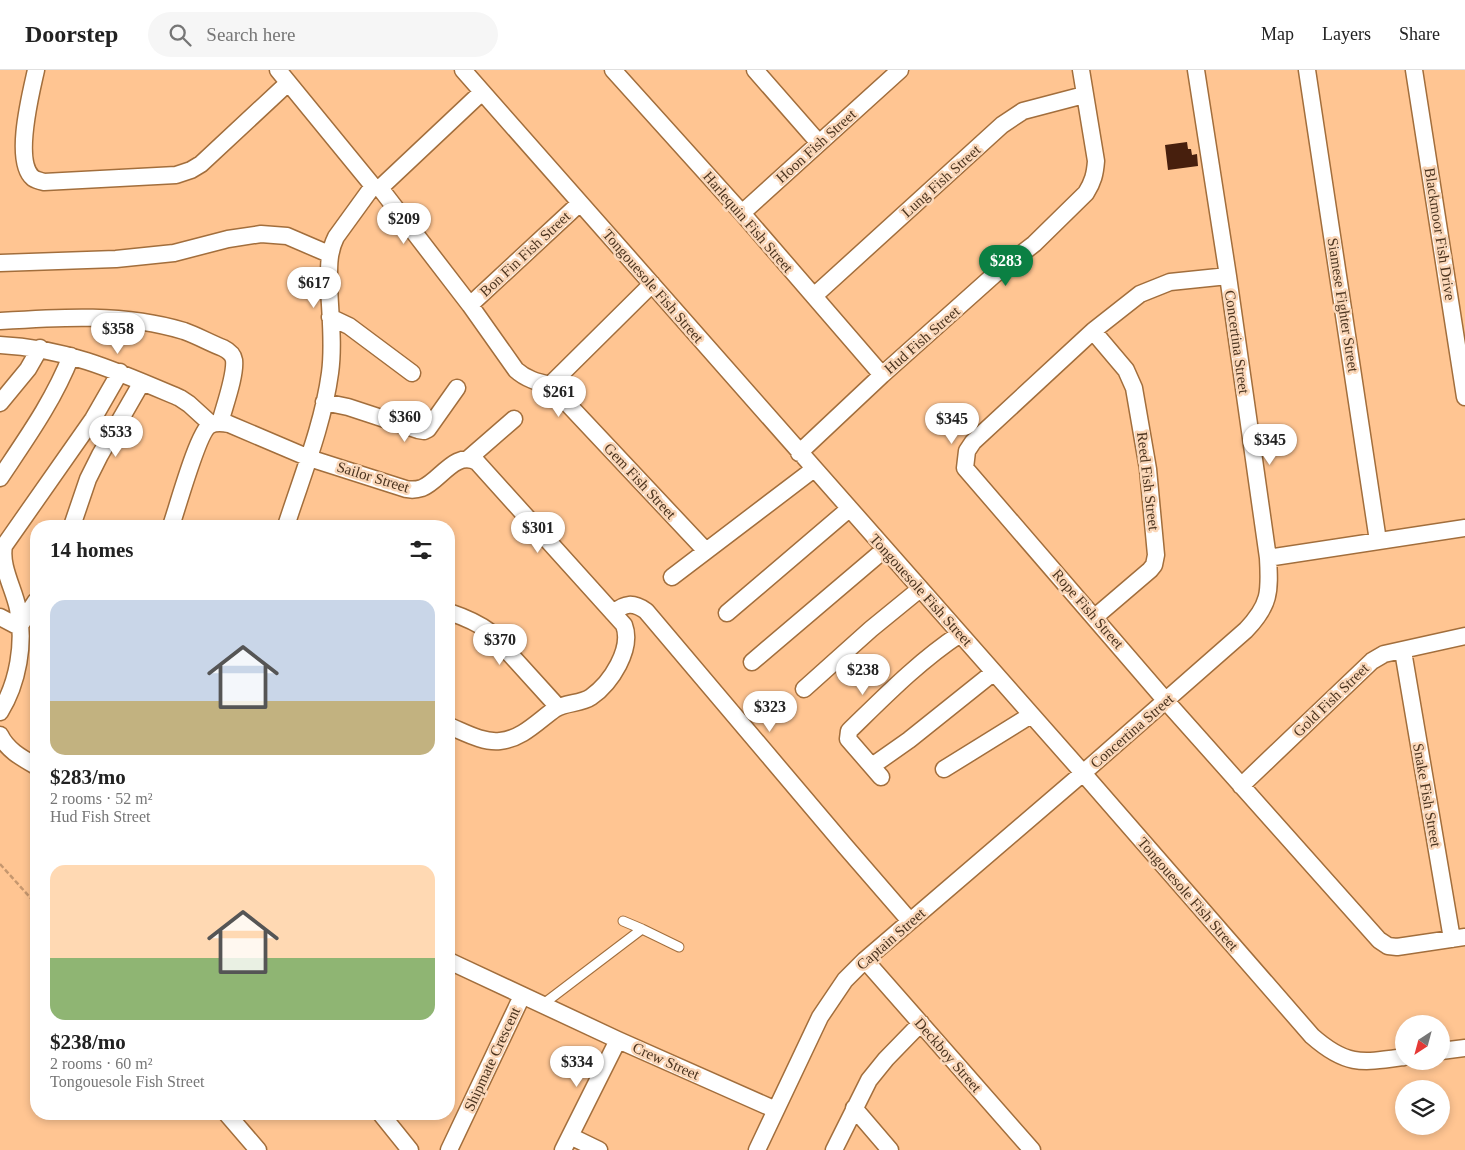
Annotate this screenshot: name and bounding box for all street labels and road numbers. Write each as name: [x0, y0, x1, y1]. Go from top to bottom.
street label: Hoon Fish Street: [773, 105, 860, 186]
street label: Lung Fish Street: [898, 141, 984, 220]
street label: Blackmoor Fish Drive: [1422, 166, 1458, 302]
street label: Harlequin Fish Street: [700, 168, 797, 276]
street label: Bon Fin Fish Street: [477, 208, 574, 300]
street label: Tongouesole Fish Street: [599, 226, 707, 347]
street label: Siamese Fighter Street: [1324, 237, 1362, 374]
street label: Concertina Street: [1222, 289, 1252, 396]
street label: Hud Fish Street: [881, 303, 963, 377]
street label: Reed Fish Street: [1134, 431, 1162, 532]
street label: Gem Fish Street: [601, 440, 680, 523]
street label: Sailor Street: [335, 458, 412, 496]
street label: Tongouesole Fish Street: [867, 531, 976, 650]
street label: Rope Fish Street: [1049, 566, 1127, 653]
street label: Gold Fish Street: [1290, 660, 1373, 740]
street label: Concertina Street: [1087, 690, 1177, 771]
street label: Snake Fish Street: [1410, 742, 1444, 849]
street label: Tongouesole Fish Street: [1134, 834, 1242, 955]
street label: Captain Street: [854, 904, 929, 973]
street label: Shipmate Crescent: [461, 1004, 523, 1114]
street label: Deckboy Street: [911, 1015, 985, 1096]
street label: Crew Street: [630, 1039, 703, 1083]

